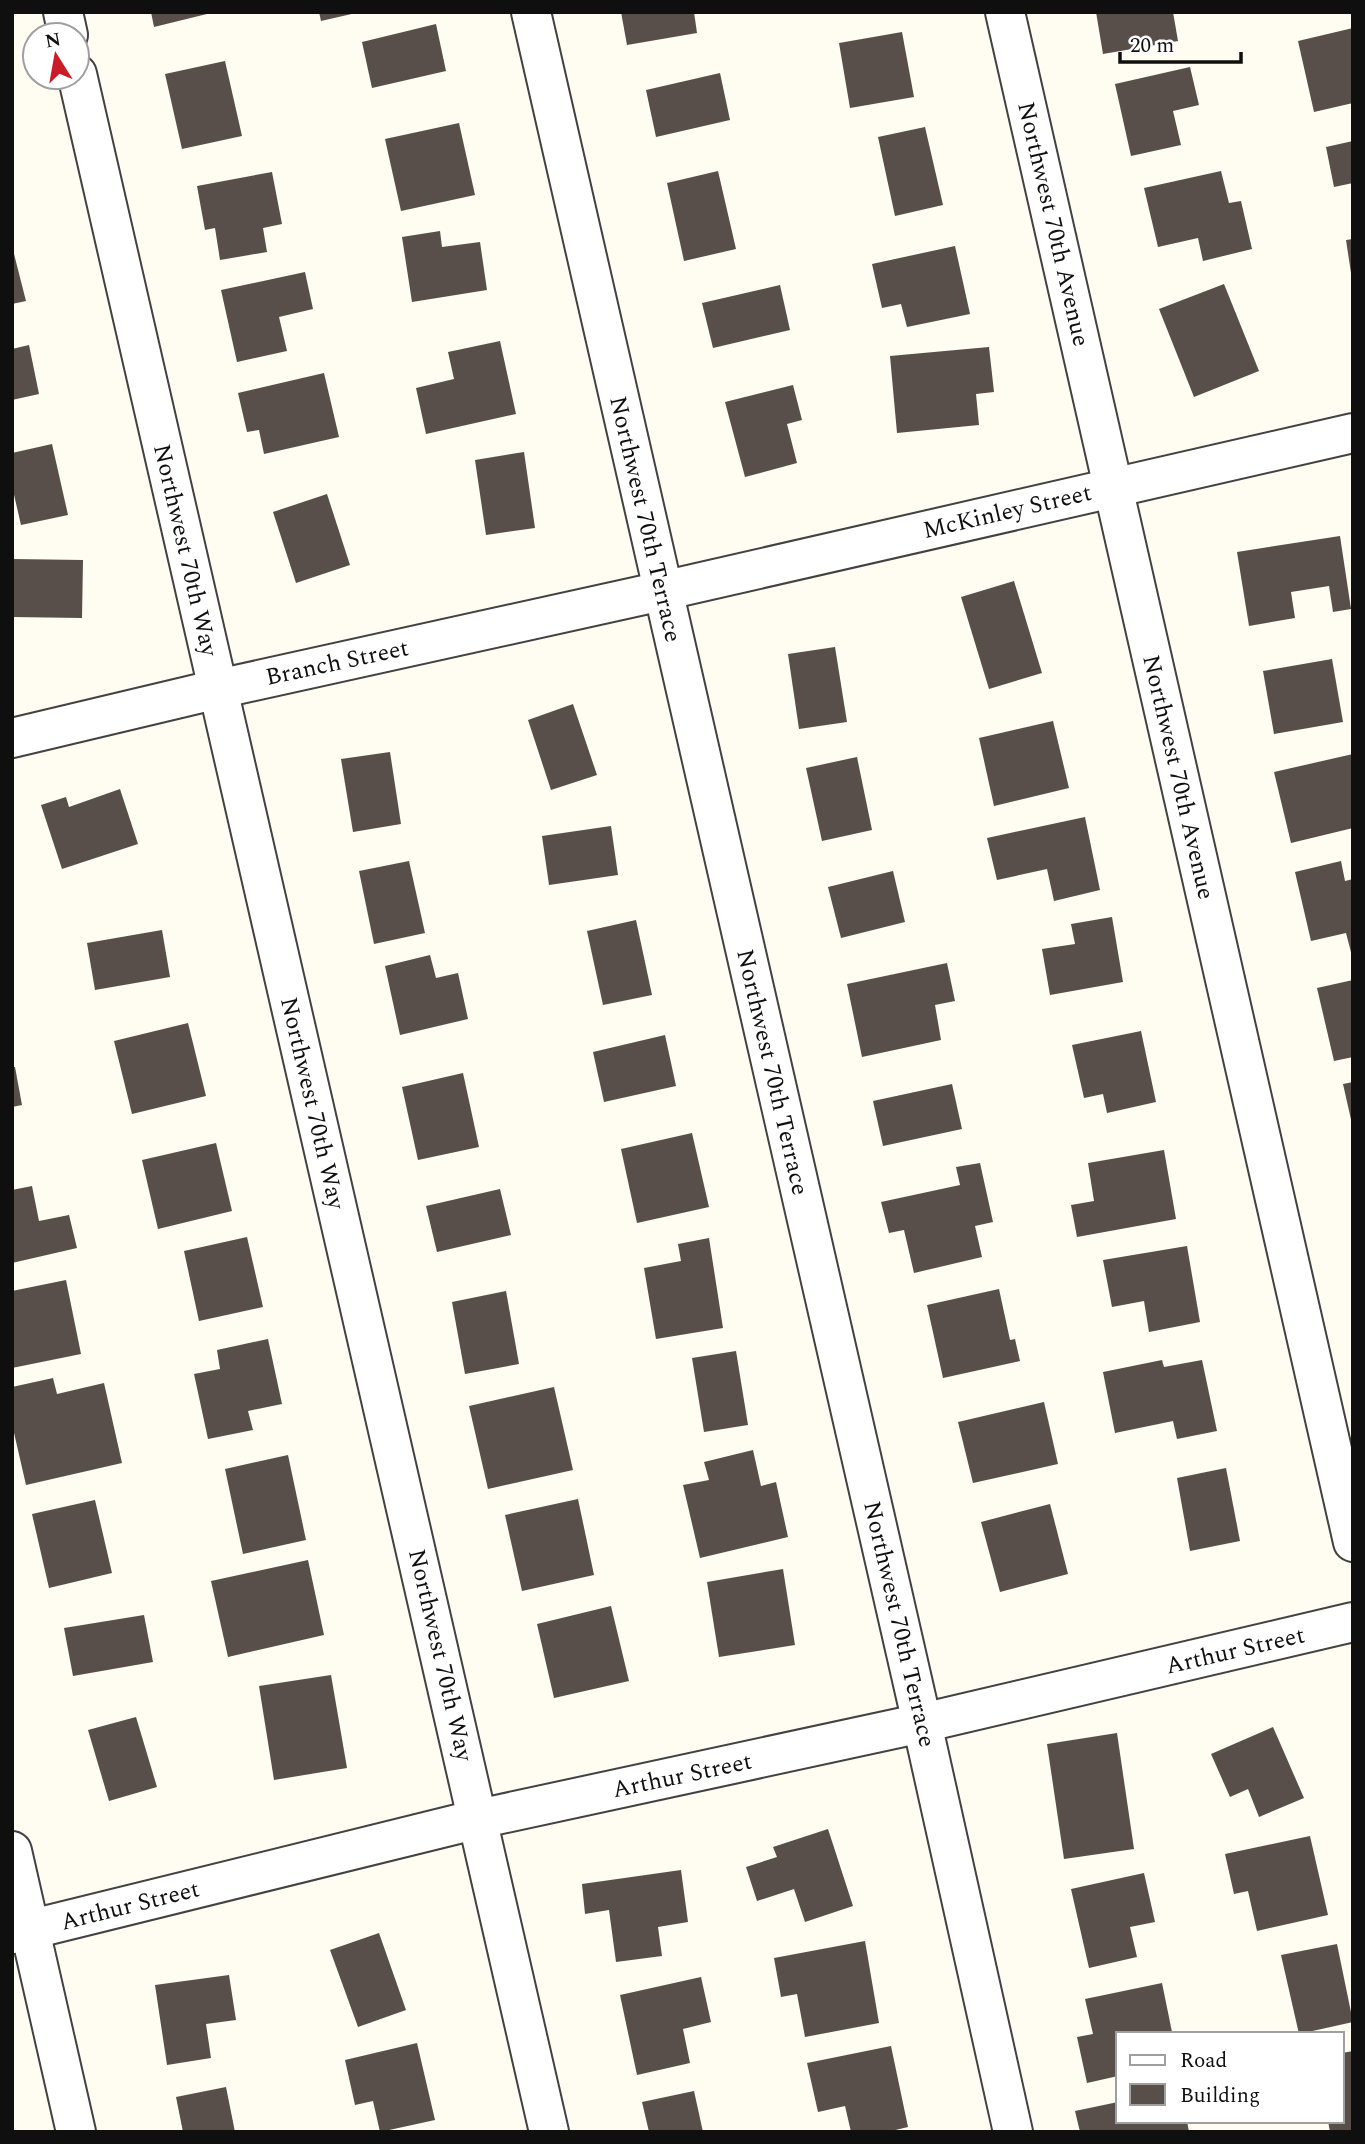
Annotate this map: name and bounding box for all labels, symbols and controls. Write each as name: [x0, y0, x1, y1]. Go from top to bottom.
north arrow: [21, 21, 91, 91]
scale bar: [1120, 21, 1241, 65]
text: N: [43, 25, 63, 56]
text: 20 m: [1130, 30, 1174, 62]
street label: Northwest 70th Avenue: [1007, 98, 1099, 350]
street label: Northwest 70th Terrace: [599, 393, 691, 646]
street label: Northwest 70th Way: [143, 441, 227, 661]
street label: McKinley Street: [919, 475, 1095, 549]
street label: Branch Street: [262, 630, 412, 696]
street label: Northwest 70th Avenue: [1132, 651, 1224, 903]
street label: Northwest 70th Terrace: [726, 946, 818, 1199]
street label: Northwest 70th Way: [270, 994, 354, 1214]
street label: Northwest 70th Terrace: [853, 1498, 945, 1751]
street label: Northwest 70th Way: [398, 1546, 482, 1766]
street label: Arthur Street: [1162, 1617, 1308, 1684]
street label: Arthur Street: [609, 1744, 755, 1808]
street label: Arthur Street: [57, 1871, 203, 1941]
legend: [1116, 2032, 1344, 2123]
text: Road: [1180, 2045, 1227, 2077]
text: Building: [1180, 2080, 1260, 2112]

